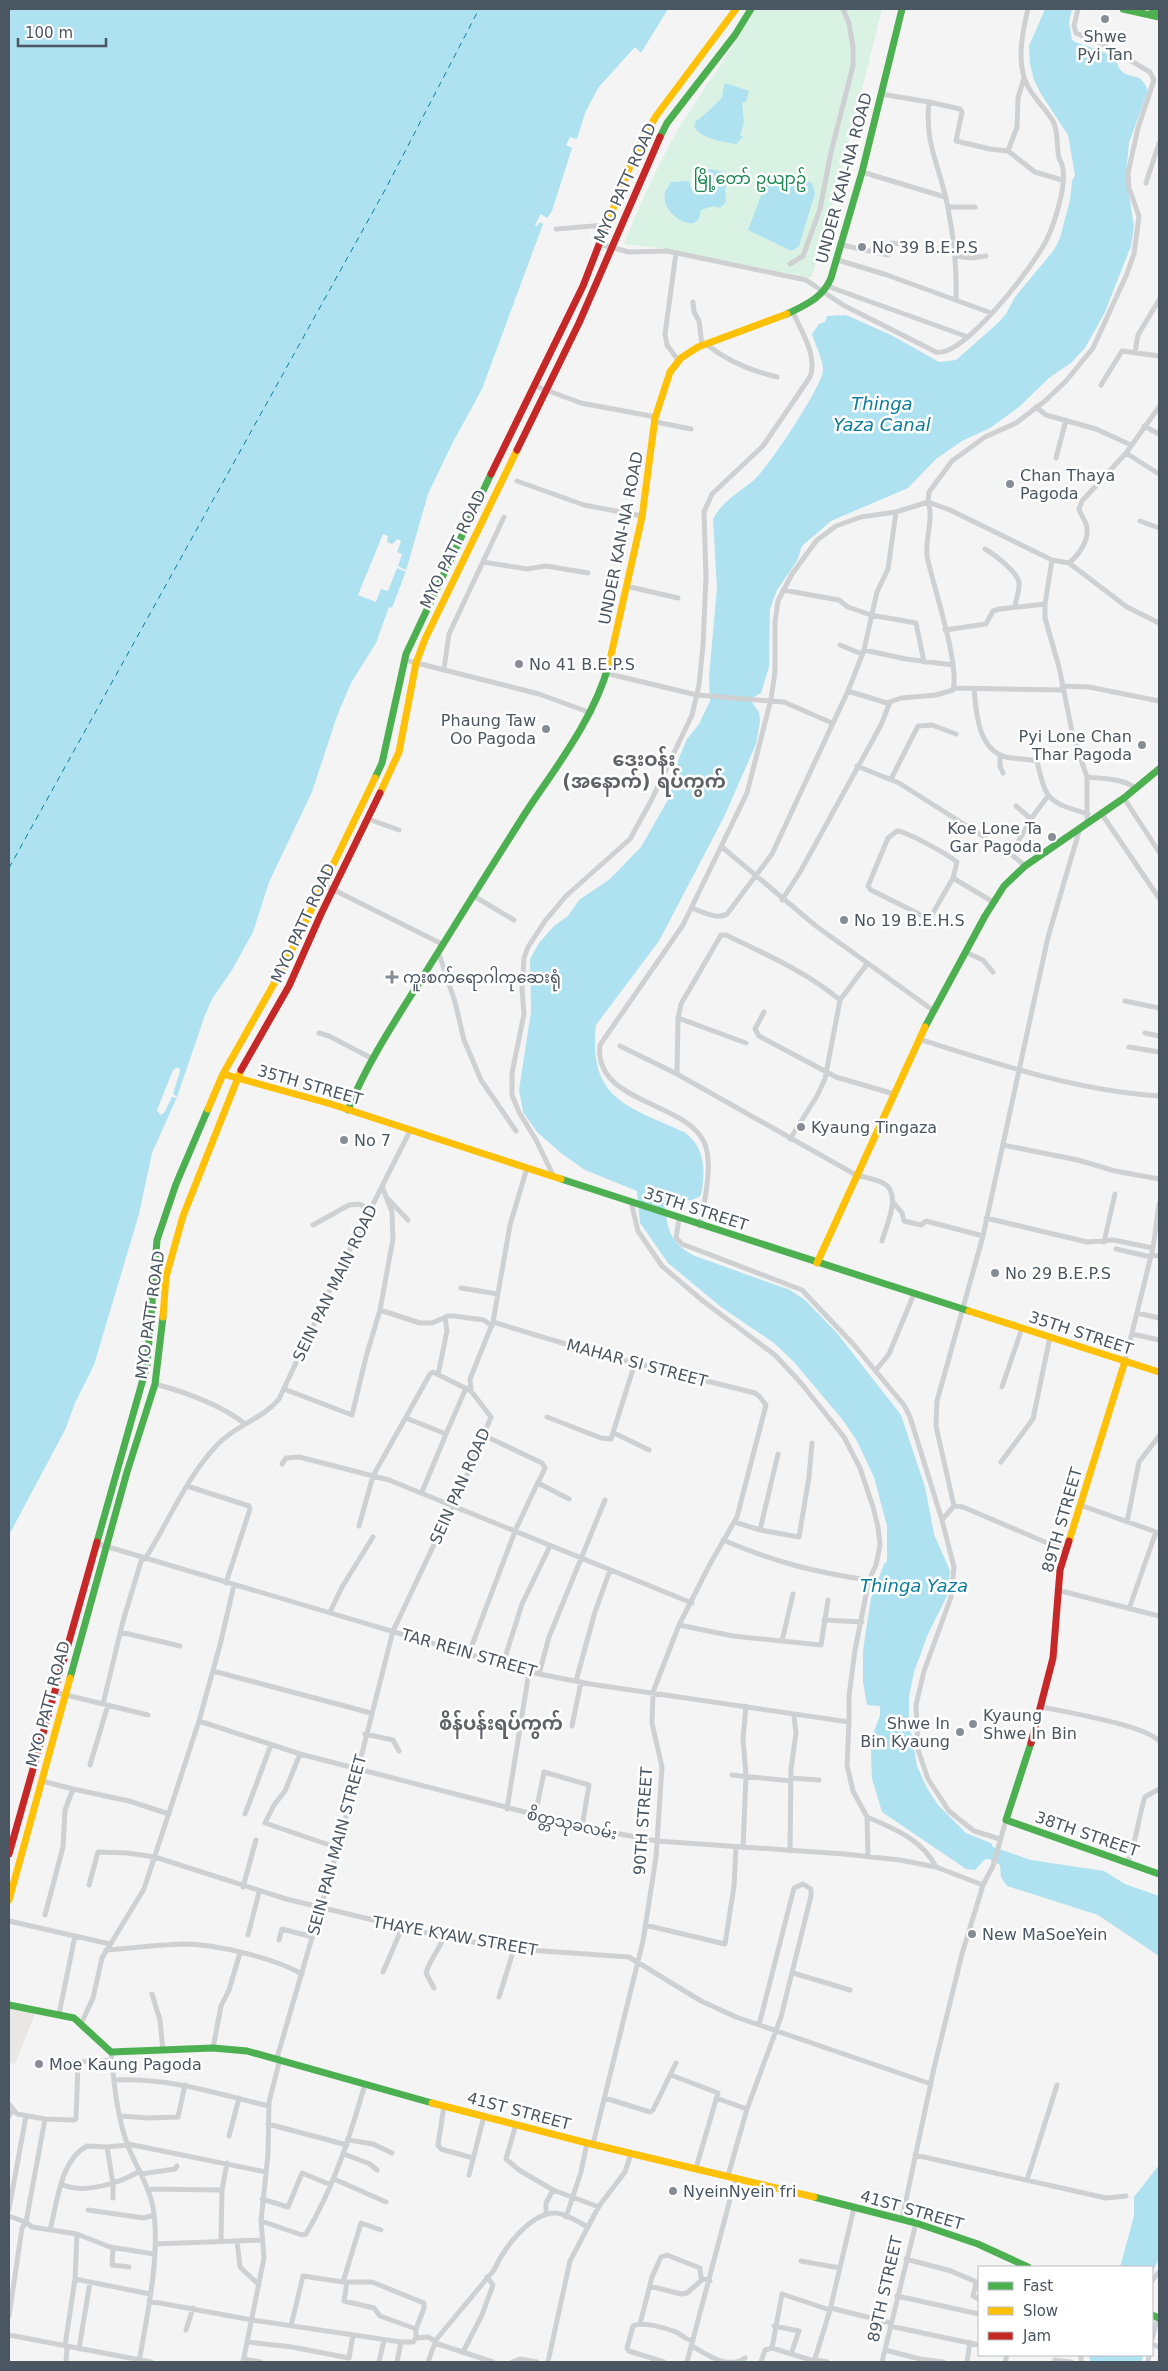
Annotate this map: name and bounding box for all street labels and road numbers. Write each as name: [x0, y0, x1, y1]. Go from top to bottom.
street label: UNDER KAN-NA ROAD: [812, 91, 876, 265]
street label: MYO PATT ROAD: [590, 120, 660, 246]
street label: UNDER KAN-NA ROAD: [595, 450, 647, 626]
street label: MYO PATT ROAD: [416, 487, 490, 611]
street label: MYO PATT ROAD: [267, 860, 339, 986]
street label: 35TH STREET: [255, 1061, 365, 1109]
street label: 35TH STREET: [642, 1183, 751, 1235]
street label: SEIN PAN MAIN ROAD: [289, 1202, 381, 1364]
street label: MYO PATT ROAD: [132, 1249, 168, 1381]
street label: 35TH STREET: [1027, 1307, 1136, 1359]
street label: MAHAR SI STREET: [565, 1335, 710, 1391]
street label: SEIN PAN ROAD: [426, 1425, 494, 1547]
street label: 89TH STREET: [1038, 1465, 1086, 1575]
street label: TAR REIN STREET: [398, 1624, 539, 1681]
street label: MYO PATT ROAD: [22, 1639, 74, 1769]
street label: SEIN PAN MAIN STREET: [304, 1752, 370, 1937]
street label: 90TH STREET: [630, 1766, 656, 1876]
street label: စိတ္တသုခလမ်း: [524, 1802, 619, 1848]
street label: 38TH STREET: [1033, 1807, 1141, 1861]
street label: THAYE KYAW STREET: [370, 1912, 539, 1960]
street label: 41ST STREET: [465, 2088, 573, 2134]
street label: 41ST STREET: [858, 2186, 966, 2234]
street label: 89TH STREET: [864, 2234, 906, 2344]

